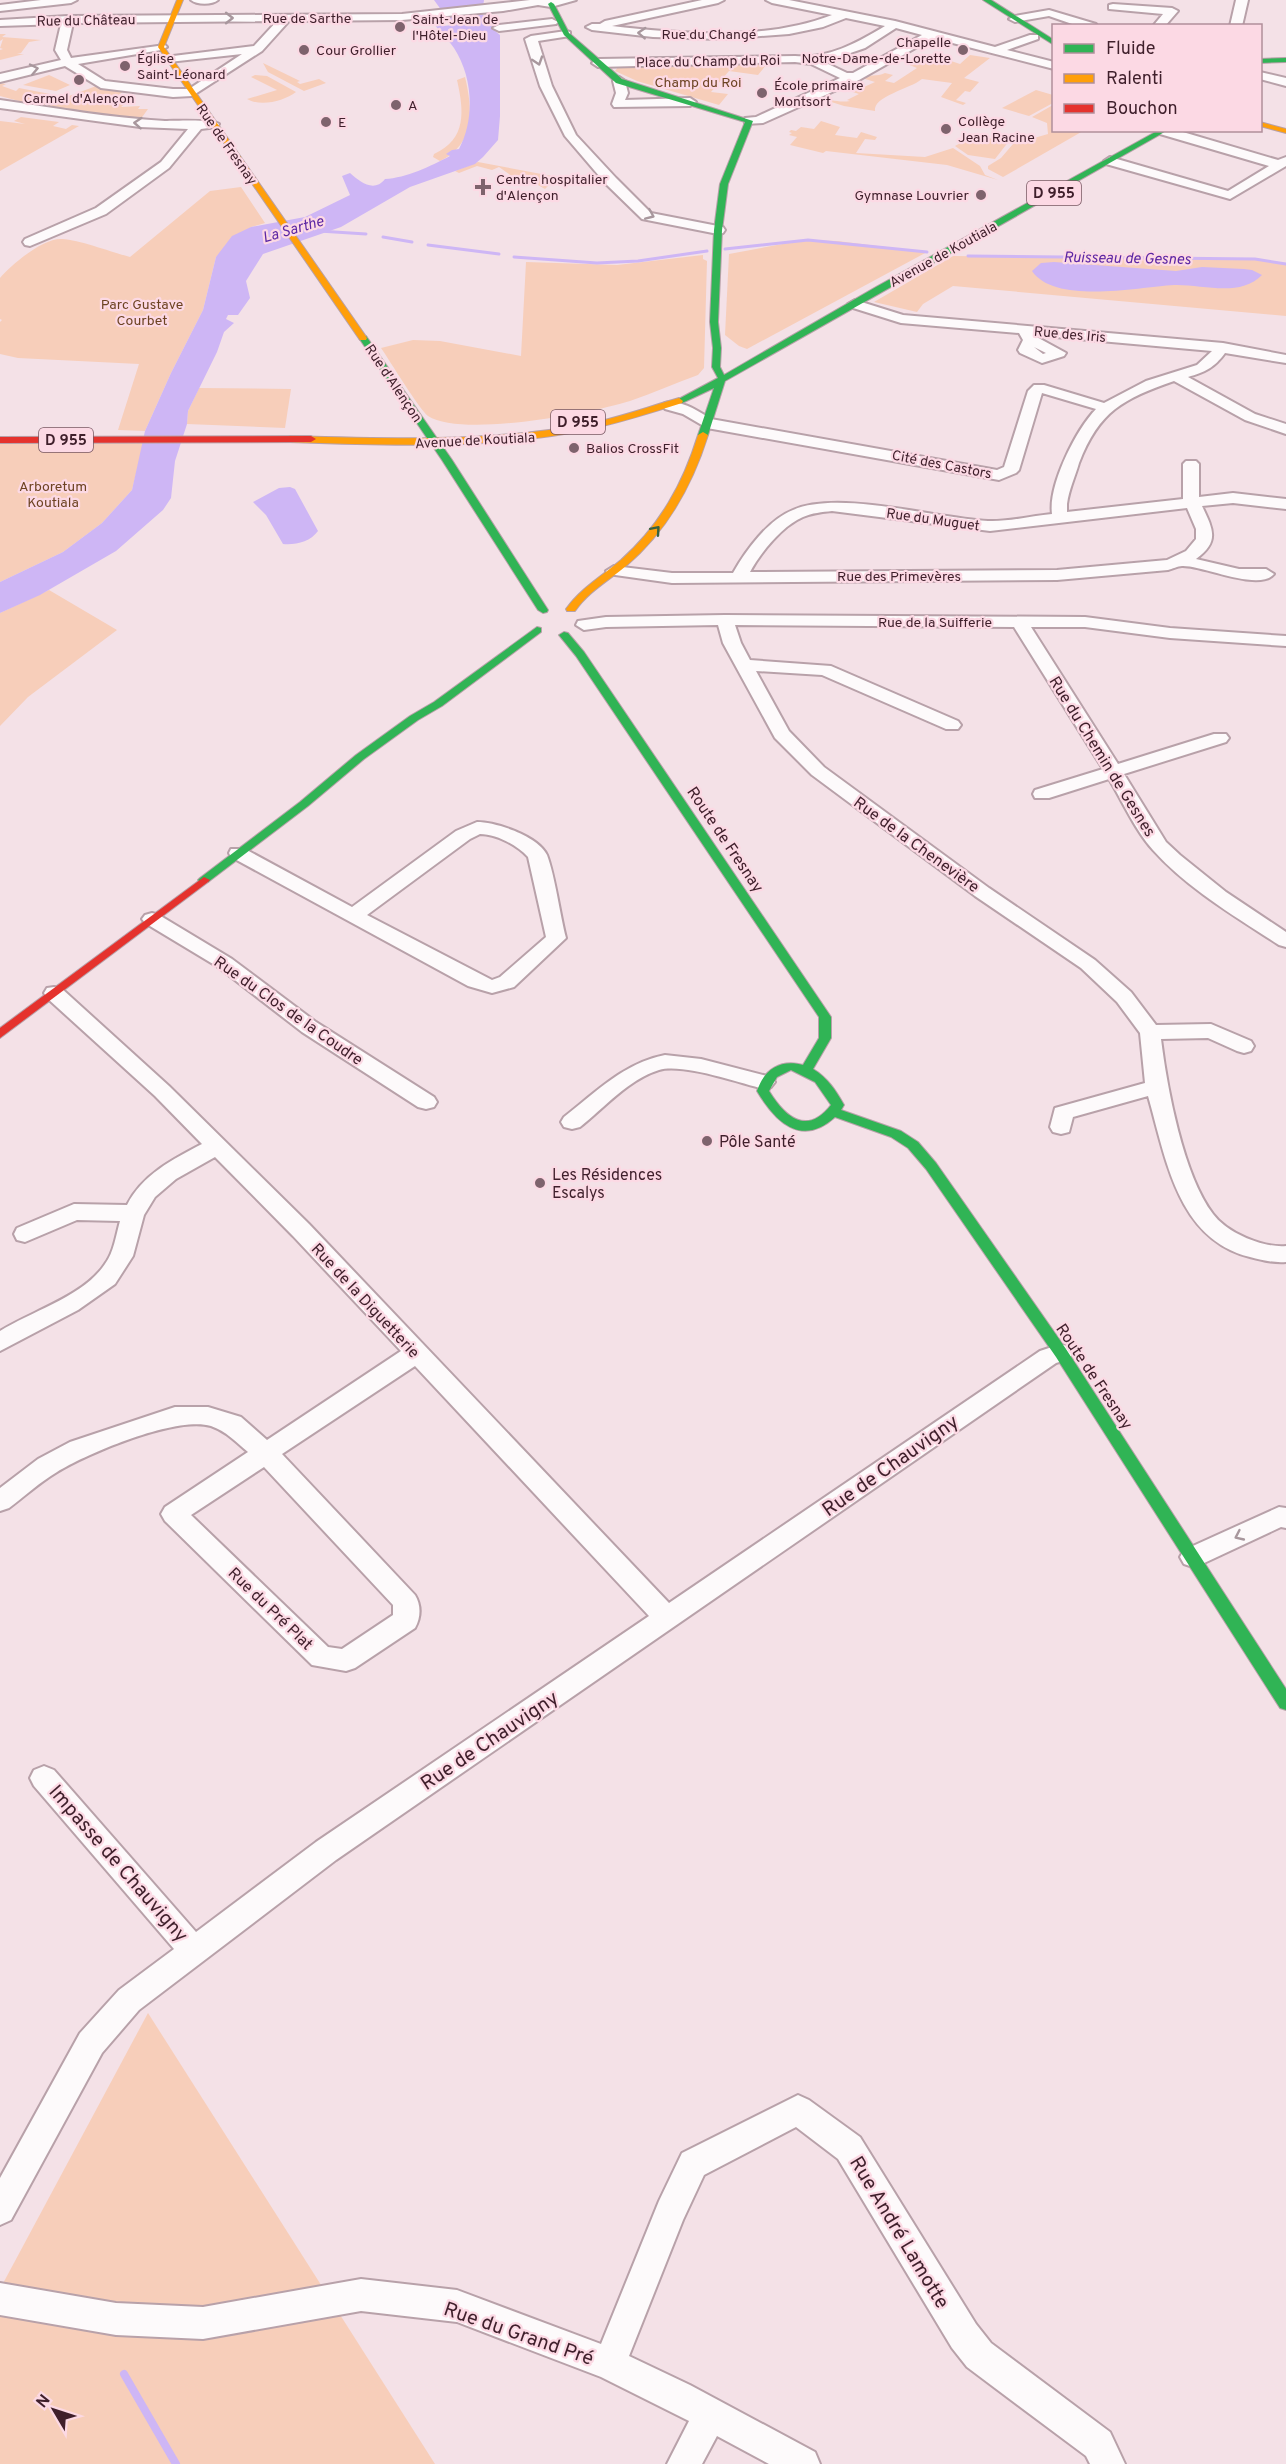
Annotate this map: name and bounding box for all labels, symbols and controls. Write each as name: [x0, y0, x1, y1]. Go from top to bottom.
street label: Rue de Sarthe: [263, 11, 351, 28]
street label: Rue du Château: [36, 12, 136, 31]
one-way arrow: [225, 12, 234, 24]
place label: Saint-Jean de l'Hôtel-Dieu: [412, 12, 498, 45]
marker: Saint-Jean de l'Hôtel-Dieu: [393, 20, 407, 34]
legend: [1052, 24, 1262, 132]
one-way arrow: [637, 26, 646, 39]
street label: Rue du Changé: [662, 27, 756, 44]
place label: Chapelle Notre-Dame-de-Lorette: [801, 35, 951, 68]
text: Fluide: [1106, 38, 1155, 61]
marker: Cour Grollier: [297, 43, 311, 57]
place label: Cour Grollier: [316, 43, 397, 60]
marker: Chapelle Notre-Dame-de-Lorette: [956, 43, 970, 57]
place label: Église Saint-Léonard: [137, 50, 226, 84]
street label: Place du Champ du Roi: [636, 53, 780, 72]
one-way arrow: [531, 55, 543, 66]
marker: Église Saint-Léonard: [118, 59, 132, 73]
one-way arrow: [29, 63, 39, 76]
text: Ralenti: [1106, 68, 1163, 91]
marker: Carmel d'Alençon: [72, 73, 86, 87]
park label: Champ du Roi: [654, 75, 742, 92]
place label: École primaire Montsort: [774, 77, 864, 111]
marker: École primaire Montsort: [755, 86, 769, 100]
place label: Carmel d'Alençon: [23, 91, 135, 108]
marker: A: [389, 98, 403, 112]
place label: A: [408, 98, 418, 115]
text: Bouchon: [1106, 98, 1178, 121]
street label: Rue de Fresnay: [192, 101, 260, 189]
place label: Collège Jean Racine: [958, 114, 1035, 147]
marker: E: [319, 115, 333, 129]
place label: E: [338, 115, 346, 132]
one-way arrow: [134, 117, 143, 130]
marker: Collège Jean Racine: [939, 122, 953, 136]
place label: Centre hospitalier d'Alençon: [496, 172, 608, 205]
marker: Centre hospitalier d'Alençon: [474, 178, 492, 196]
road number: D 955: [1027, 181, 1081, 205]
place label: Gymnase Louvrier: [854, 188, 970, 205]
marker: Gymnase Louvrier: [974, 188, 988, 202]
one-way arrow: [643, 208, 654, 220]
water label: La Sarthe: [261, 213, 326, 248]
street label: Avenue de Koutiala: [887, 219, 1000, 292]
water label: Ruisseau de Gesnes: [1063, 249, 1191, 270]
park label: Parc Gustave Courbet: [101, 297, 183, 330]
street label: Rue des Iris: [1033, 324, 1107, 347]
street label: Rue d'Alençon: [360, 342, 425, 426]
road number: D 955: [551, 410, 605, 434]
road number: D 955: [39, 428, 93, 452]
street label: Avenue de Koutiala: [415, 430, 536, 453]
marker: Balios CrossFit: [567, 441, 581, 455]
place label: Balios CrossFit: [586, 441, 679, 458]
street label: Cité des Castors: [890, 447, 993, 483]
park label: Arboretum Koutiala: [19, 479, 87, 512]
street label: Rue du Muguet: [885, 506, 981, 535]
one-way arrow: [649, 526, 660, 537]
street label: Rue des Primevères: [837, 569, 961, 586]
street label: Rue de la Suifferie: [878, 615, 992, 632]
street label: Rue du Chemin de Gesnes: [1044, 673, 1159, 841]
street label: Route de Fresnay: [682, 783, 767, 897]
street label: Rue de la Chenevière: [849, 793, 983, 898]
street label: Rue du Clos de la Coudre: [209, 953, 366, 1071]
place label: Pôle Santé: [719, 1133, 796, 1153]
marker: Pôle Santé: [700, 1134, 714, 1148]
place label: Les Résidences Escalys: [552, 1166, 662, 1204]
marker: Les Résidences Escalys: [533, 1176, 547, 1190]
street label: Rue de la Diguetterie: [306, 1240, 423, 1363]
street label: Route de Fresnay: [1051, 1320, 1136, 1434]
street label: Rue de Chauvigny: [818, 1410, 965, 1523]
one-way arrow: [1235, 1528, 1246, 1540]
street label: Rue du Pré Plat: [223, 1564, 316, 1655]
street label: Rue de Chauvigny: [416, 1686, 564, 1797]
street label: Impasse de Chauvigny: [42, 1780, 193, 1948]
street label: Rue André Lamotte: [842, 2152, 954, 2314]
street label: Rue du Grand Pré: [440, 2297, 597, 2373]
north arrow: [24, 2380, 84, 2440]
text: N: [33, 2391, 55, 2413]

